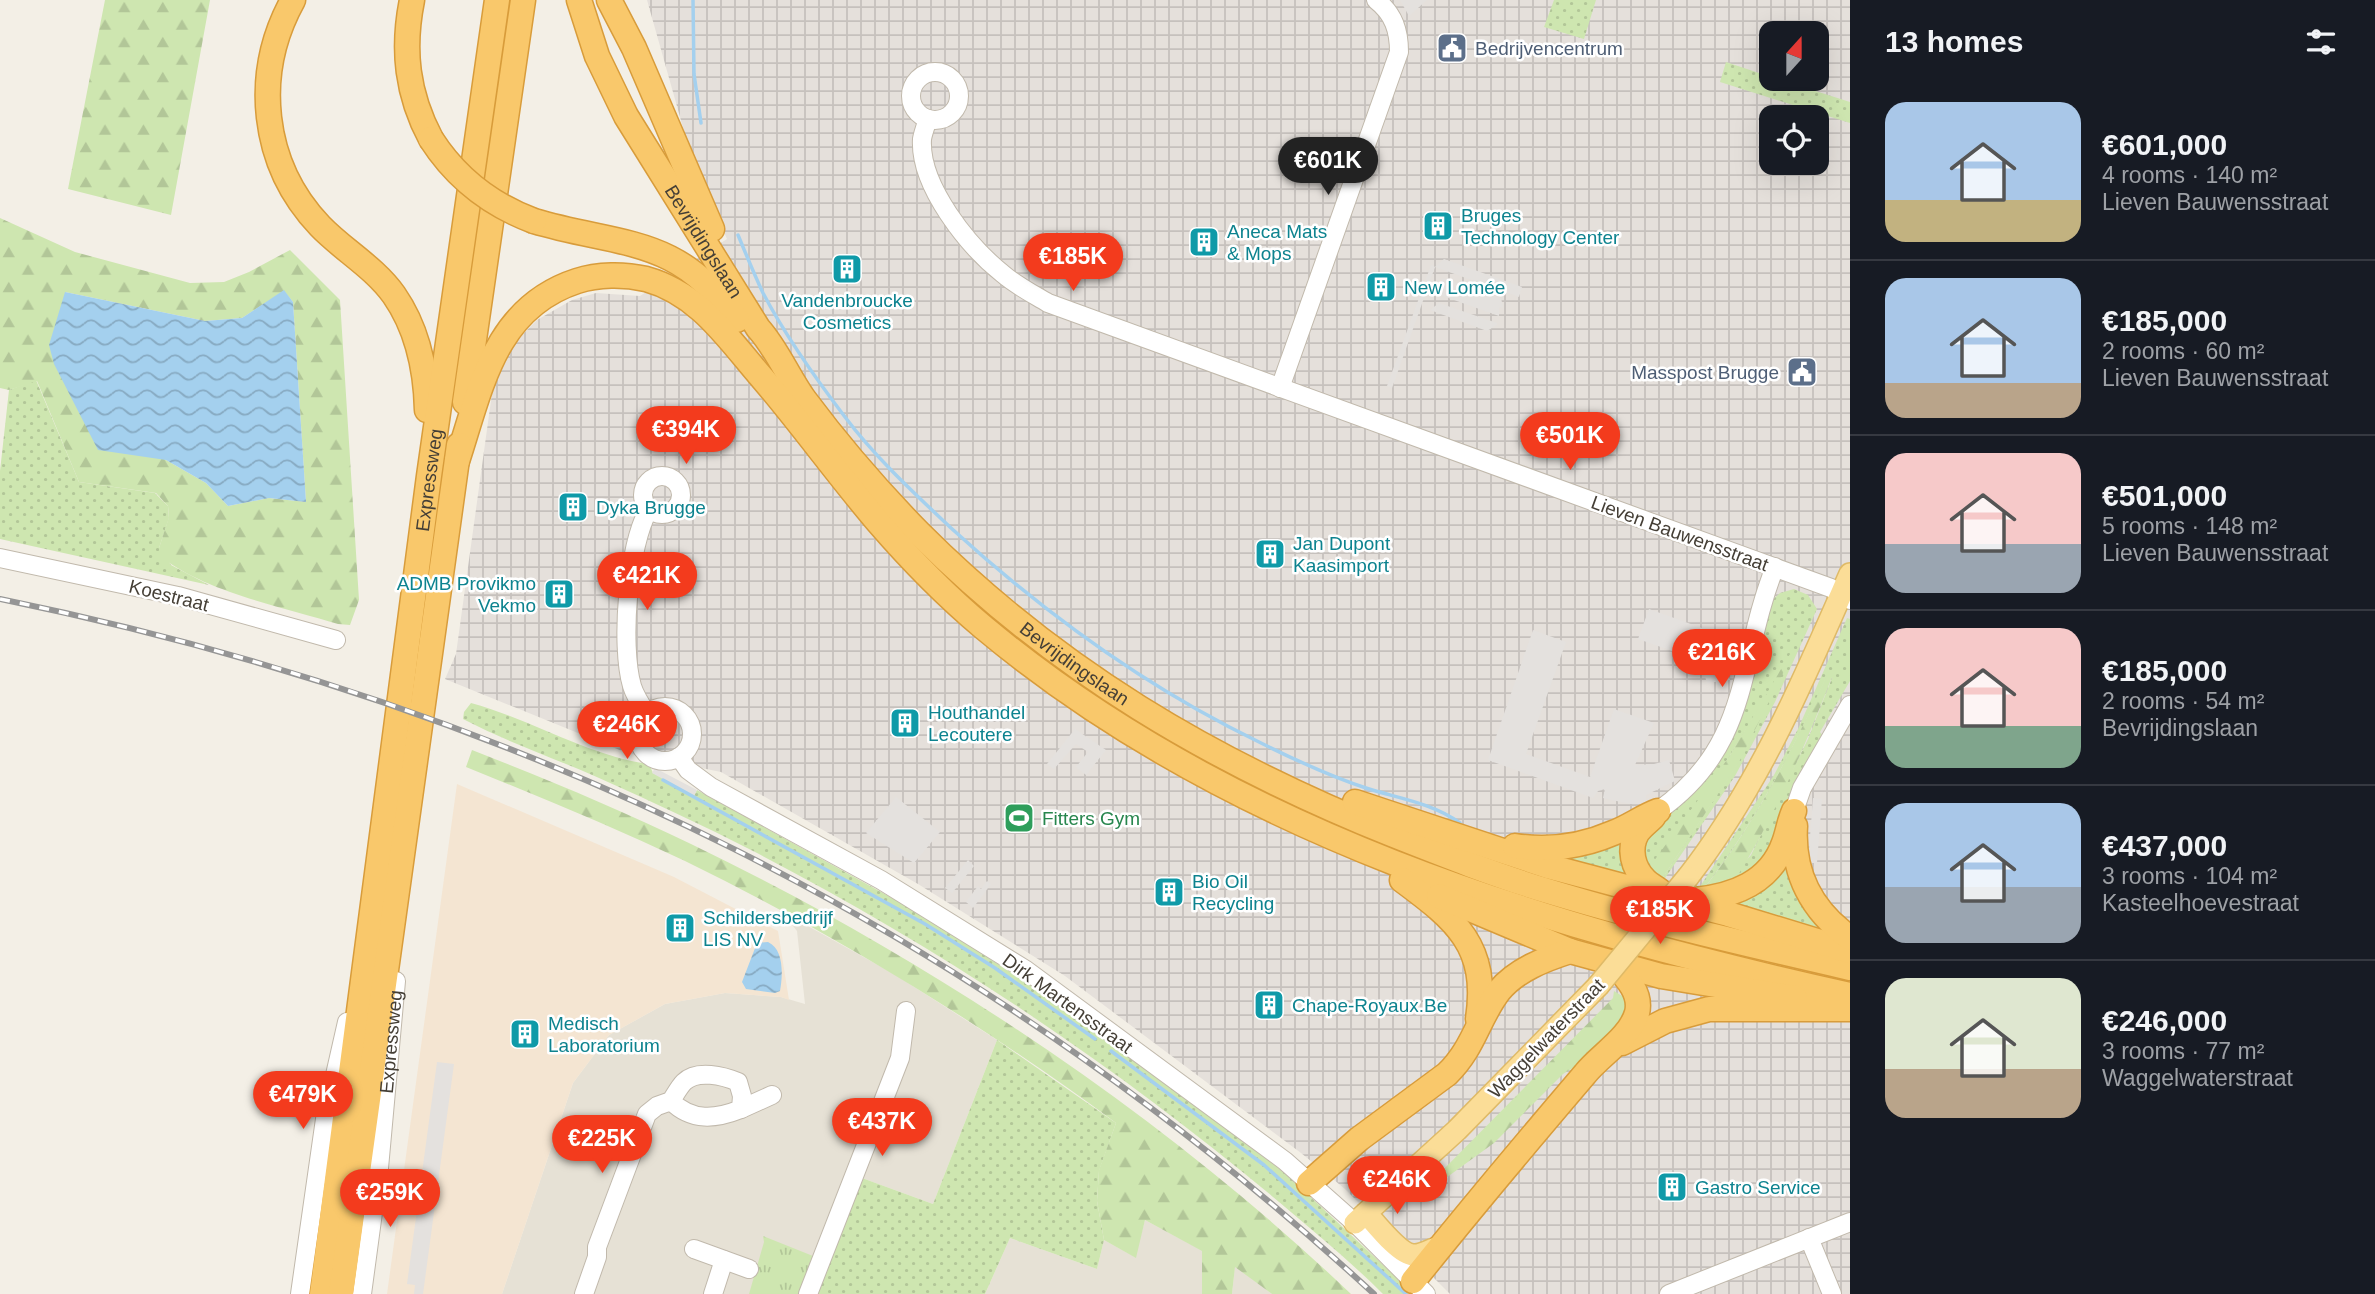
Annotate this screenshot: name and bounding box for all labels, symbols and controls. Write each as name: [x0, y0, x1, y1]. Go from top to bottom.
north arrow: [1759, 21, 1829, 91]
map controls: [1759, 21, 1829, 175]
icon: filters: [2302, 23, 2340, 61]
text: 13 homes: [1885, 25, 2023, 58]
public building icon: Bedrijvencentrum: [1435, 31, 1469, 65]
place label: Bedrijvencentrum: [1475, 38, 1623, 59]
button: locate: [1759, 105, 1829, 175]
text: €601,000: [2102, 128, 2227, 161]
icon: home: [1941, 130, 2025, 214]
pin: €601K: [1279, 138, 1377, 197]
text: €601K: [1294, 147, 1362, 173]
text: 4 rooms · 140 m²: [2102, 162, 2277, 188]
street label: Bevrijdingslaan: [661, 181, 747, 302]
text: Lieven Bauwensstraat: [2102, 189, 2328, 215]
place label: Bruges Technology Center: [1461, 205, 1620, 248]
building icon: Bruges Technology Center: [1421, 209, 1455, 243]
place label: Aneca Mats & Mops: [1227, 221, 1327, 264]
building icon: Aneca Mats & Mops: [1187, 225, 1221, 259]
pin: €185K: [1024, 233, 1122, 293]
text: €185K: [1039, 243, 1107, 269]
building icon: Vandenbroucke Cosmetics: [830, 252, 864, 286]
building icon: New Lomée: [1364, 270, 1398, 304]
place label: New Lomée: [1404, 277, 1505, 298]
place label: Vandenbroucke Cosmetics: [781, 290, 913, 333]
text: €185,000: [2102, 304, 2227, 337]
icon: home: [1941, 306, 2025, 390]
text: 2 rooms · 60 m²: [2102, 338, 2264, 364]
public building icon: Masspost Brugge: [1785, 355, 1819, 389]
place label: Masspost Brugge: [1631, 362, 1779, 383]
text: Lieven Bauwensstraat: [2102, 365, 2328, 391]
pin: €394K: [637, 406, 735, 466]
pin: €501K: [1521, 412, 1619, 472]
text: €394K: [652, 416, 720, 442]
text: €501K: [1536, 422, 1604, 448]
street label: Expressweg: [412, 427, 447, 533]
text: €501,000: [2102, 479, 2227, 512]
icon: home: [1941, 481, 2025, 565]
building icon: Dyka Brugge: [556, 490, 590, 524]
street label: Lieven Bauwensstraat: [1588, 492, 1772, 576]
place label: Dyka Brugge: [596, 497, 706, 518]
text: 5 rooms · 148 m²: [2102, 513, 2277, 539]
place label: Jan Dupont Kaasimport: [1293, 533, 1391, 576]
building icon: Jan Dupont Kaasimport: [1253, 537, 1287, 571]
text: Lieven Bauwensstraat: [2102, 540, 2328, 566]
pin: €421K: [598, 552, 696, 612]
text: €421K: [613, 562, 681, 588]
place label: ADMB Provikmo Vekmo: [397, 573, 536, 616]
street label: Koestraat: [127, 575, 212, 616]
building icon: ADMB Provikmo Vekmo: [542, 577, 576, 611]
street label: Bevrijdingslaan: [1016, 618, 1133, 710]
pin: €216K: [1673, 630, 1771, 689]
text: €216K: [1688, 639, 1756, 665]
text: €185,000: [2102, 654, 2227, 687]
icon: home: [1941, 656, 2025, 740]
text: 2 rooms · 54 m²: [2102, 688, 2264, 714]
pin: €246K: [578, 702, 676, 761]
place label: Houthandel Lecoutere: [928, 702, 1025, 745]
building icon: Houthandel Lecoutere: [888, 706, 922, 740]
text: €246K: [593, 711, 661, 737]
text: Bevrijdingslaan: [2102, 715, 2258, 741]
sports icon: Fitters Gym: [1002, 801, 1036, 835]
place label: Fitters Gym: [1042, 808, 1140, 829]
text: €437,000: [2102, 829, 2227, 862]
icon: home: [1941, 831, 2025, 915]
text: 3 rooms · 104 m²: [2102, 863, 2277, 889]
place label: Bio Oil Recycling: [1192, 871, 1274, 914]
building icon: Bio Oil Recycling: [1152, 875, 1186, 909]
pin: €185K: [1611, 886, 1709, 946]
text: Kasteelhoevestraat: [2102, 890, 2299, 916]
text: €185K: [1626, 896, 1694, 922]
place label: Schildersbedrijf LIS NV: [703, 907, 834, 950]
building icon: Schildersbedrijf LIS NV: [663, 911, 697, 945]
street label: Dirk Martensstraat: [999, 949, 1137, 1058]
street label: Waggelwaterstraat: [1484, 974, 1609, 1102]
building icon: Chape-Royaux.Be: [1252, 988, 1286, 1022]
street label: Expressweg: [376, 989, 406, 1094]
place label: Chape-Royaux.Be: [1292, 995, 1447, 1016]
text: €246,000: [2102, 1004, 2227, 1037]
icon: home: [1941, 1006, 2025, 1090]
place label: Medisch Laboratorium: [548, 1013, 660, 1056]
building icon: Medisch Laboratorium: [508, 1017, 542, 1051]
text: 3 rooms · 77 m²: [2102, 1038, 2264, 1064]
text: Waggelwaterstraat: [2102, 1065, 2293, 1091]
pin: €479K: [254, 1072, 352, 1131]
text: €479K: [269, 1081, 337, 1107]
pin: €437K: [833, 1098, 931, 1158]
text: €437K: [848, 1108, 916, 1134]
pin: €225K: [553, 1116, 651, 1175]
text: €225K: [568, 1125, 636, 1151]
pin: €246K: [1348, 1156, 1446, 1216]
text: €246K: [1363, 1166, 1431, 1192]
pin: €259K: [341, 1170, 439, 1229]
building icon: Gastro Service: [1655, 1170, 1689, 1204]
place label: Gastro Service: [1695, 1177, 1821, 1198]
text: €259K: [356, 1179, 424, 1205]

